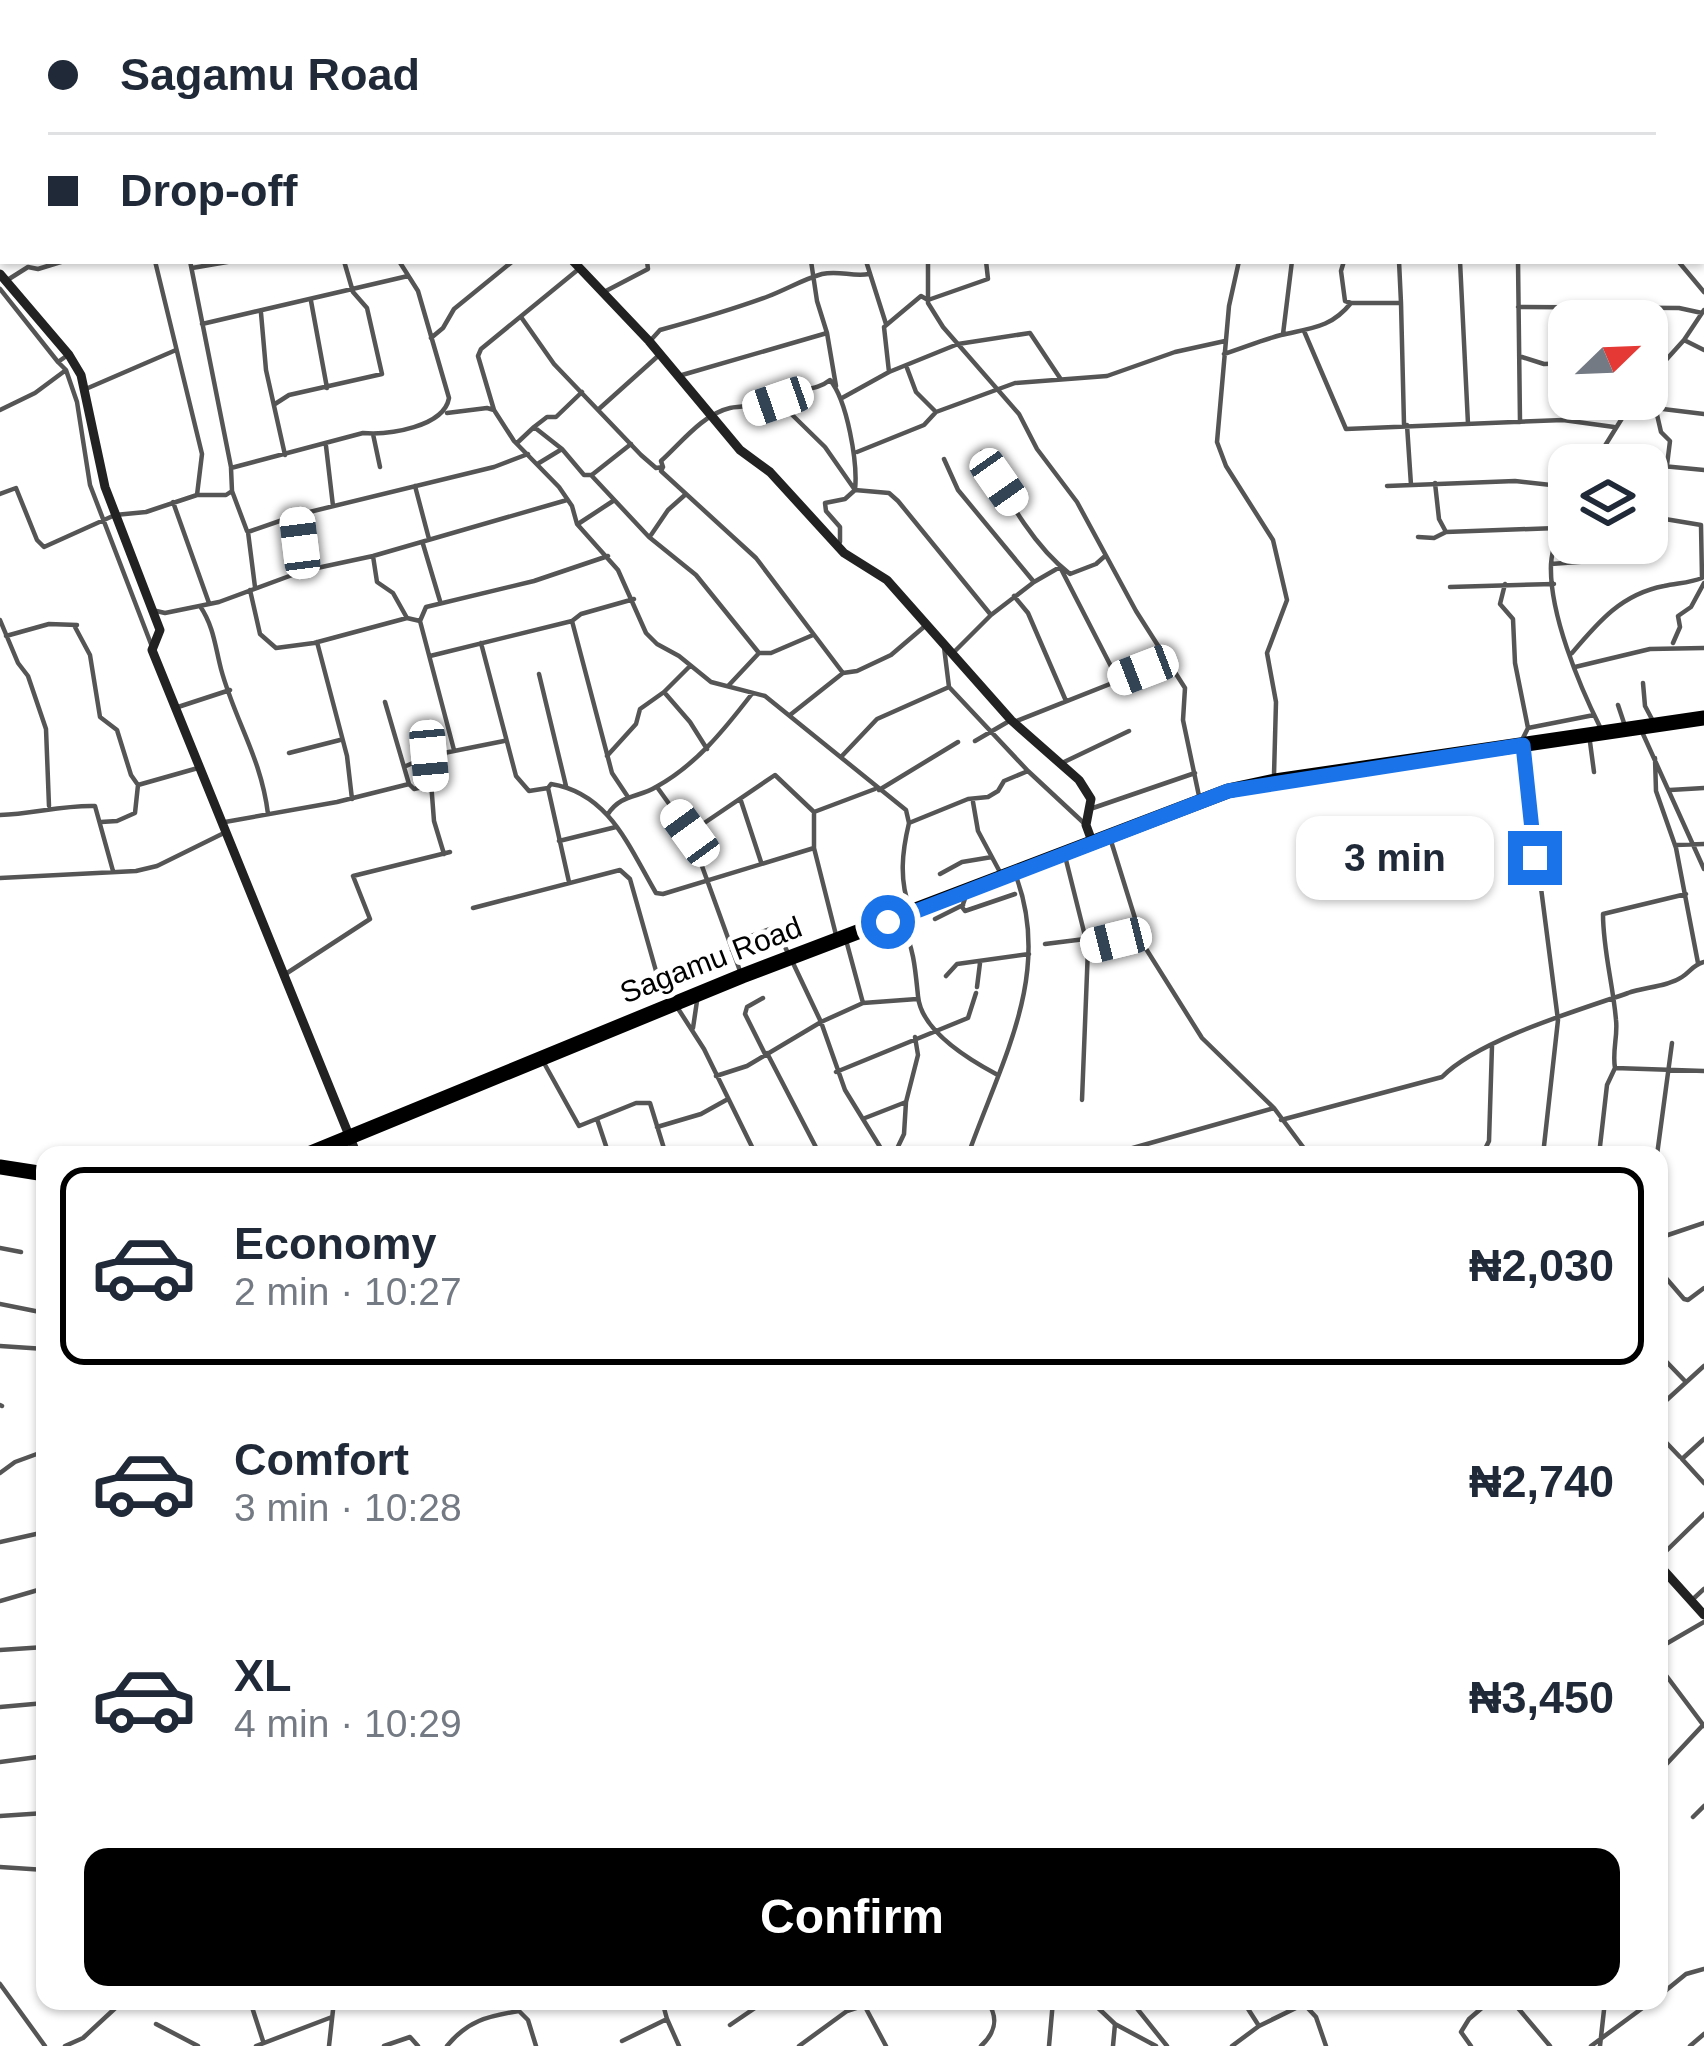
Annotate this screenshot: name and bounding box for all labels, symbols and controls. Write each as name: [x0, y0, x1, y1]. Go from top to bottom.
text: Sagamu Road: [120, 49, 420, 100]
text: Drop-off: [120, 165, 297, 216]
north arrow: [1548, 300, 1668, 420]
map controls: [1548, 300, 1668, 564]
car: [738, 372, 818, 430]
car: [964, 442, 1034, 522]
button: layers: [1548, 444, 1668, 564]
car: [278, 505, 322, 581]
car: [1103, 640, 1183, 700]
car: [408, 719, 450, 793]
car: [654, 793, 726, 873]
callout: 3 min: [1295, 816, 1493, 900]
route end: [1508, 831, 1562, 885]
text: 3 min: [1344, 836, 1446, 879]
route start: [861, 895, 915, 949]
street label: Sagamu Road: [615, 910, 806, 1009]
car: [1077, 914, 1155, 966]
icon: car: [90, 1212, 198, 1320]
text: Economy: [234, 1218, 437, 1269]
text: ₦2,030: [1469, 1240, 1614, 1291]
text: 2 min · 10:27: [234, 1270, 462, 1313]
icon: car: [90, 1428, 198, 1536]
text: Comfort: [234, 1434, 409, 1485]
text: ₦2,740: [1469, 1456, 1614, 1507]
text: 3 min · 10:28: [234, 1486, 462, 1529]
icon: car: [90, 1644, 198, 1752]
text: XL: [234, 1650, 292, 1701]
text: ₦3,450: [1469, 1672, 1614, 1723]
text: 4 min · 10:29: [234, 1702, 462, 1745]
button: Confirm: [84, 1848, 1620, 1986]

